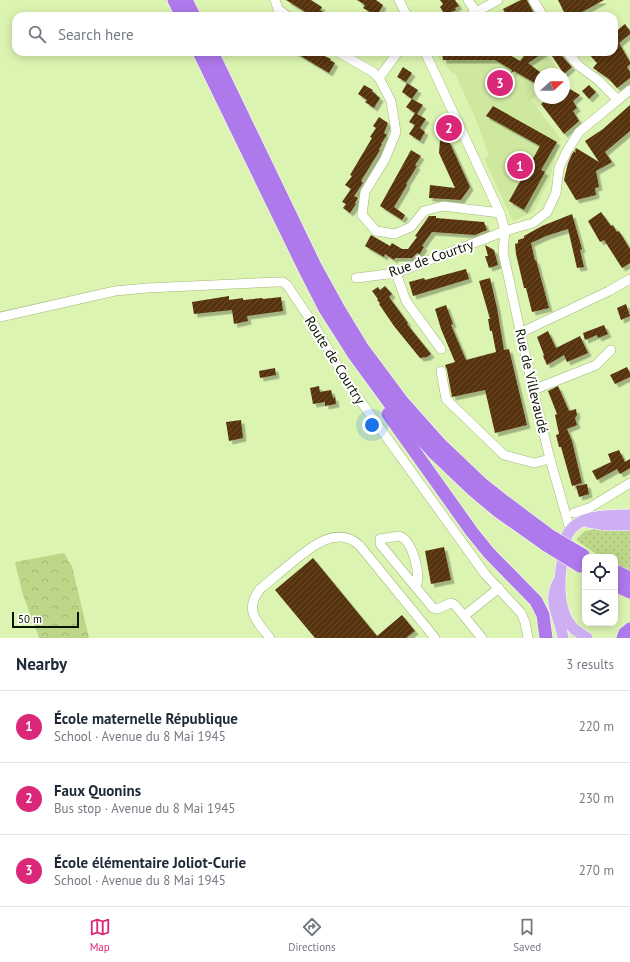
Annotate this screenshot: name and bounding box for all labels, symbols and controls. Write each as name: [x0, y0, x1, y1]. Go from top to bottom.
search box: [12, 12, 618, 56]
icon: search: [26, 23, 48, 45]
text: Search here: [58, 25, 134, 44]
pin: 3: [487, 68, 513, 98]
north arrow: [534, 68, 570, 104]
pin: 2: [436, 113, 462, 143]
pin: 1: [507, 151, 533, 181]
street label: Rue de Courtry: [386, 235, 476, 281]
street label: Route de Courtry: [301, 313, 369, 408]
street label: Rue de Villevaudé: [511, 327, 553, 435]
your location: [362, 415, 382, 435]
map controls: [582, 554, 618, 626]
button: locate: [582, 554, 618, 590]
button: layers: [582, 590, 618, 626]
scale bar: [12, 610, 79, 629]
text: 50 m: [18, 612, 42, 626]
text: Nearby: [16, 653, 67, 675]
text: 3 results: [566, 656, 614, 673]
text: École maternelle République: [54, 709, 238, 728]
text: 1: [25, 718, 33, 735]
text: 220 m: [579, 718, 614, 735]
text: School · Avenue du 8 Mai 1945: [54, 728, 226, 745]
text: Faux Quonins: [54, 781, 141, 800]
text: 2: [25, 790, 33, 807]
text: 230 m: [579, 790, 614, 807]
text: Bus stop · Avenue du 8 Mai 1945: [54, 800, 235, 817]
text: École élémentaire Joliot-Curie: [54, 853, 246, 872]
text: 3: [25, 862, 33, 879]
text: 270 m: [579, 862, 614, 879]
text: School · Avenue du 8 Mai 1945: [54, 872, 226, 889]
tab: Map: [89, 916, 111, 954]
tab: Directions: [288, 916, 336, 954]
tab: Saved: [513, 916, 541, 954]

